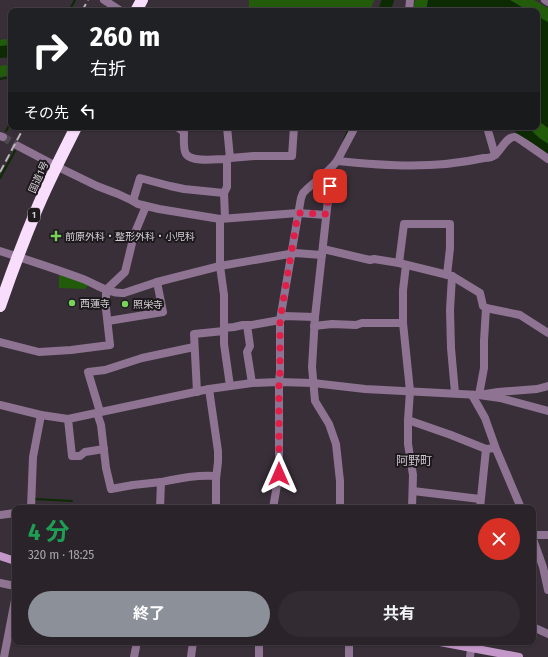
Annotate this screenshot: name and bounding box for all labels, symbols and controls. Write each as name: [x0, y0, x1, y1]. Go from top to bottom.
text: 260 m: [90, 20, 160, 53]
icon: right: [24, 24, 76, 76]
text: 右折: [90, 58, 126, 80]
icon: left: [77, 100, 99, 122]
text: その先: [24, 104, 69, 122]
street label: 国道1号: [27, 159, 51, 195]
pin: [313, 169, 347, 203]
icon: arrive: [319, 175, 341, 197]
road number: 1: [28, 208, 40, 222]
marker: 前原外科・整形外科・小児科: [50, 230, 62, 242]
place label: 前原外科・整形外科・小児科: [65, 231, 195, 243]
marker: 西蓮寺: [67, 298, 77, 308]
place label: 西蓮寺: [80, 298, 110, 310]
marker: 照栄寺: [120, 299, 130, 309]
place label: 照栄寺: [133, 299, 163, 311]
position arrow: [258, 453, 300, 495]
district label: 阿野町: [396, 454, 432, 468]
text: 4 分: [28, 518, 69, 546]
button: close: [478, 518, 520, 560]
text: 320 m · 18:25: [28, 547, 94, 562]
button: 終了: [28, 591, 270, 637]
button: 共有: [278, 591, 520, 637]

